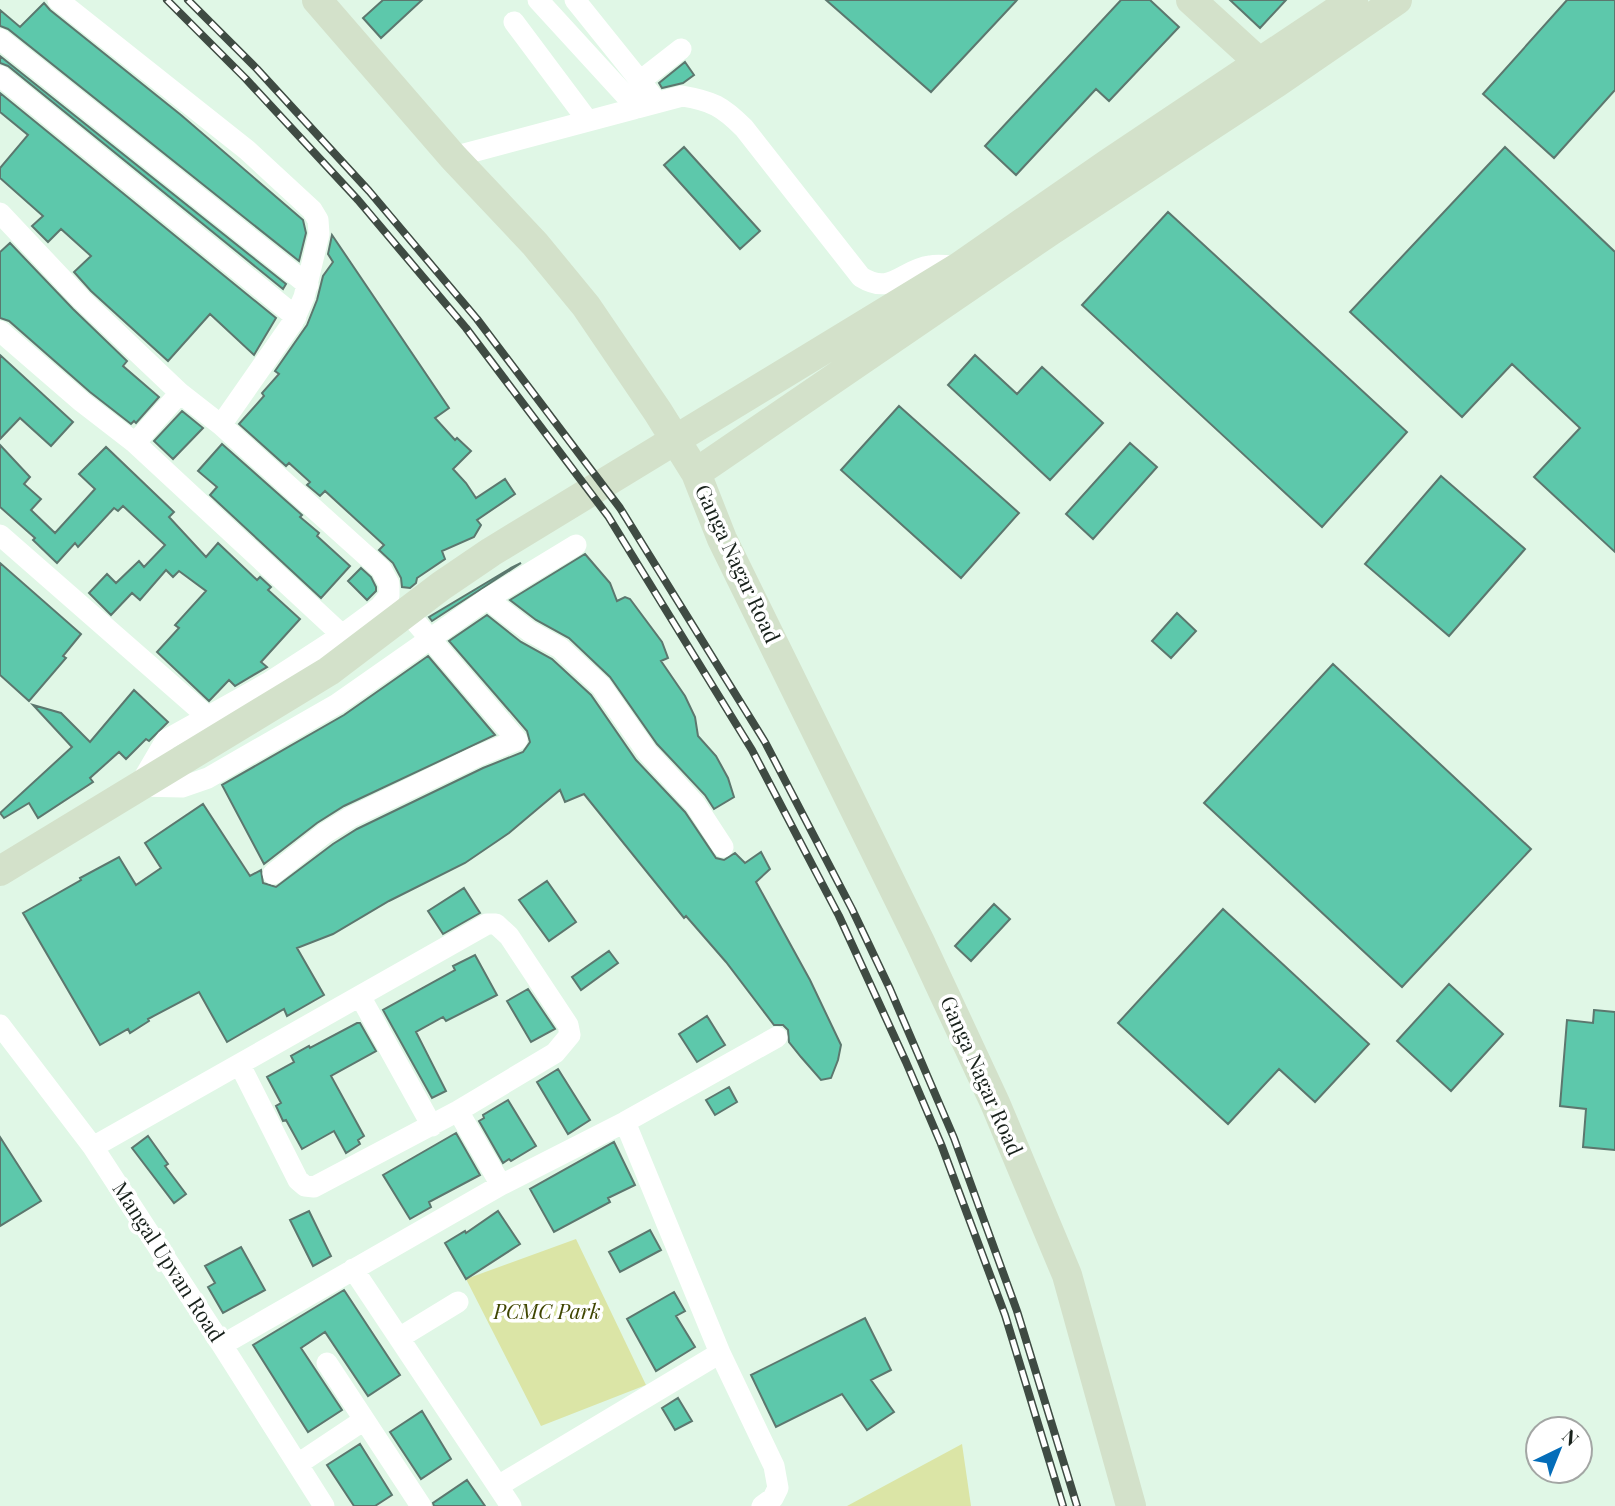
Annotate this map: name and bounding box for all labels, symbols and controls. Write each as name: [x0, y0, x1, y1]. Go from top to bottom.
street label: Ganga Nagar Road: [690, 479, 788, 647]
street label: Ganga Nagar Road: [935, 991, 1031, 1159]
street label: Mangal Upvan Road: [107, 1175, 232, 1346]
park label: PCMC Park: [493, 1296, 601, 1324]
north arrow: [1524, 1415, 1594, 1485]
text: N: [1557, 1423, 1585, 1451]

